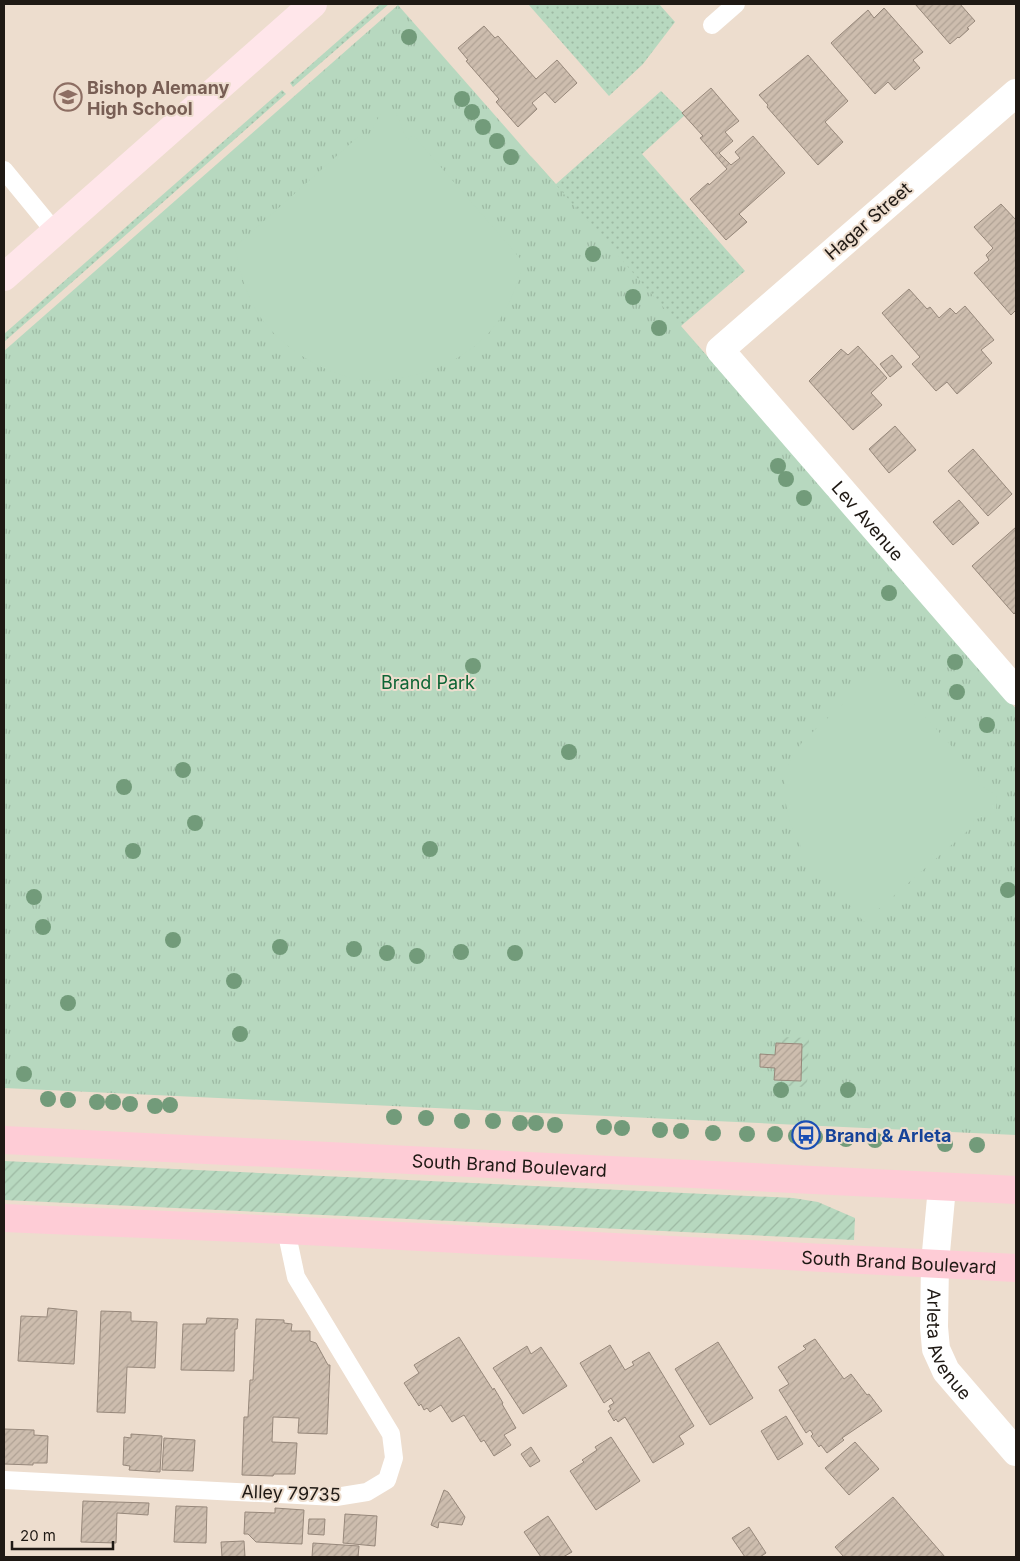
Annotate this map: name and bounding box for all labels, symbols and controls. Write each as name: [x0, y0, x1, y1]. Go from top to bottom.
place label: Bishop Alemany High School: [87, 77, 230, 119]
school or university icon: Bishop Alemany High School: [53, 82, 83, 112]
street label: Hagar Street: [821, 178, 915, 264]
street label: Lev Avenue: [828, 476, 908, 565]
park label: Brand Park: [381, 672, 475, 693]
bus stop icon: Brand & Arleta: [791, 1120, 821, 1150]
place label: Brand & Arleta: [825, 1125, 951, 1146]
street label: South Brand Boulevard: [411, 1150, 608, 1180]
street label: South Brand Boulevard: [801, 1246, 997, 1277]
street label: Arleta Avenue: [923, 1288, 976, 1403]
street label: Alley 79735: [241, 1481, 341, 1505]
scale bar: [12, 1518, 114, 1550]
text: 20 m: [20, 1526, 56, 1545]

